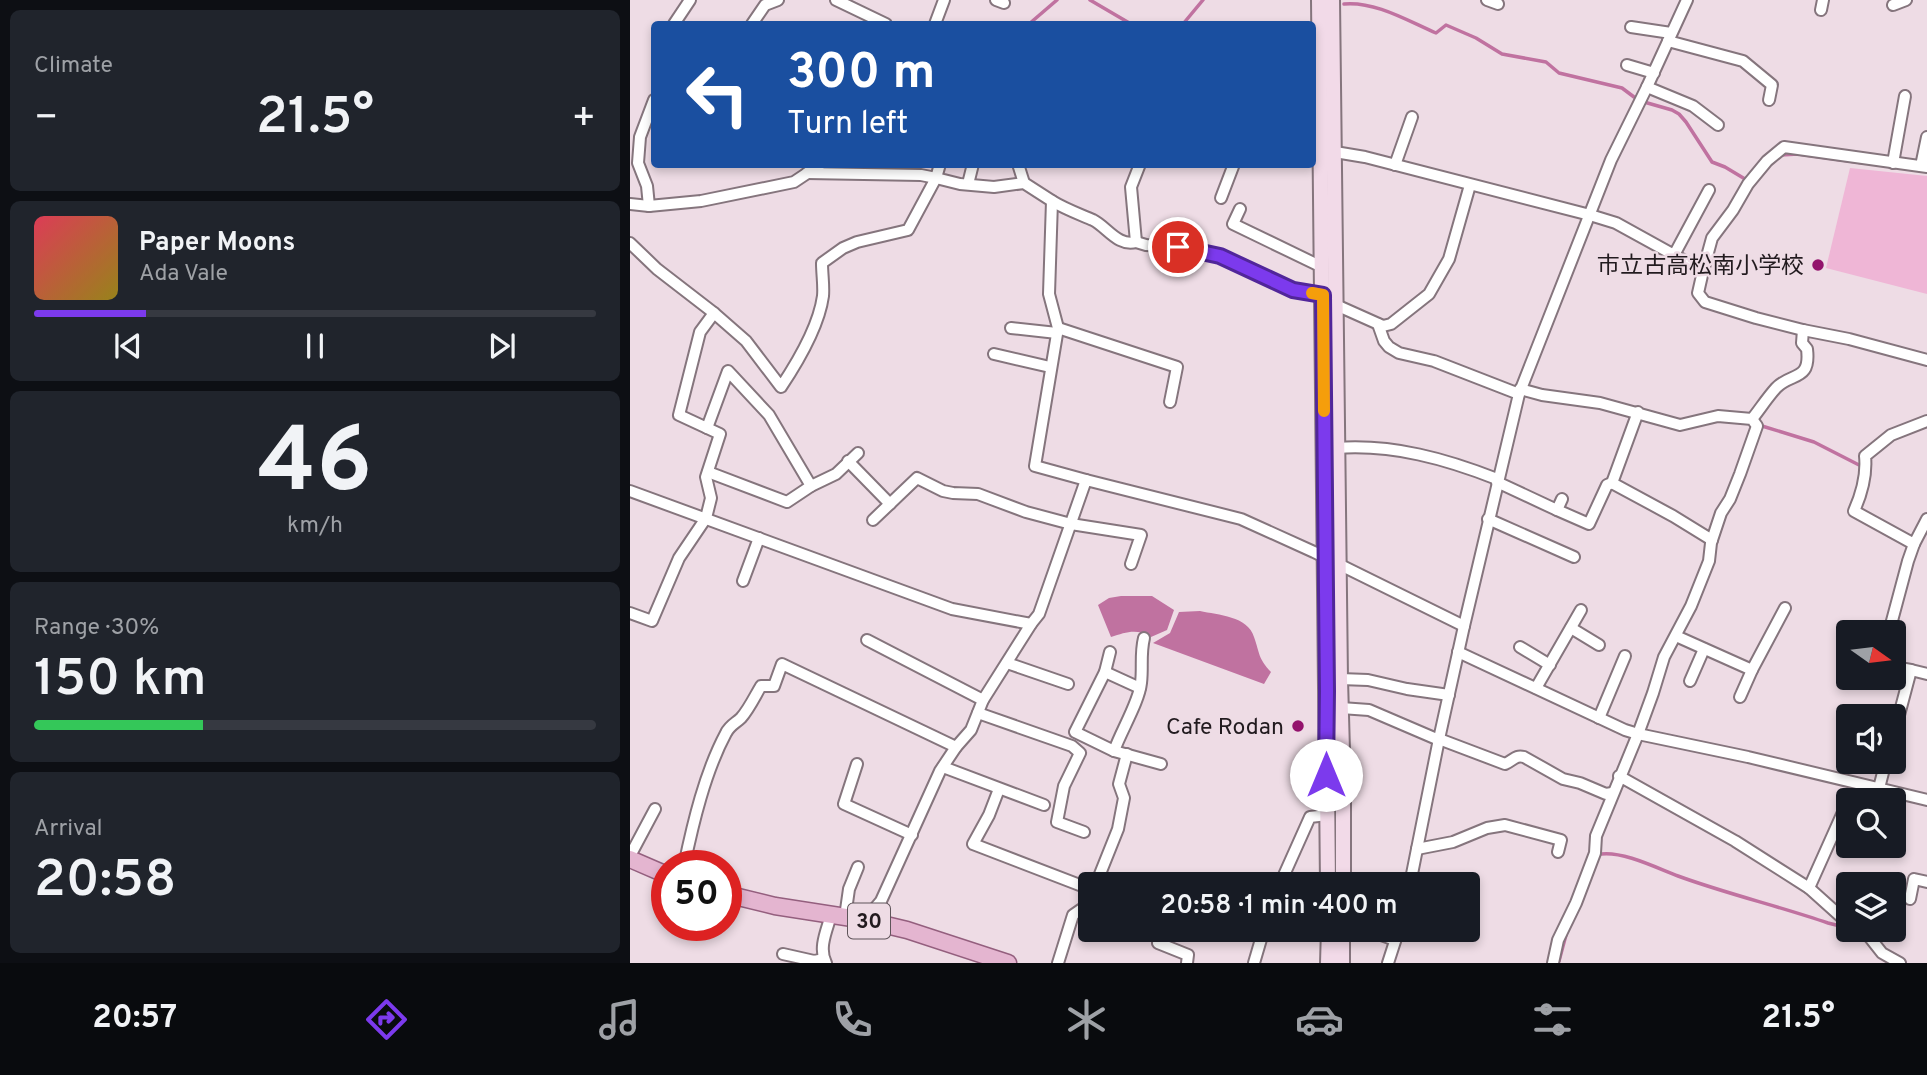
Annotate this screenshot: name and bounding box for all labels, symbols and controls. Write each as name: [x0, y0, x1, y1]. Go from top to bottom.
text: 300 m: [787, 44, 935, 106]
icon: left: [672, 49, 763, 140]
text: Climate: [34, 52, 113, 81]
text: 21.5°: [256, 86, 374, 152]
text: −: [34, 95, 59, 144]
text: +: [571, 95, 596, 144]
text: Turn left: [787, 105, 908, 145]
pin: [1148, 217, 1208, 277]
text: Paper Moons: [139, 227, 295, 260]
icon: arrive: [1159, 228, 1197, 266]
place label: 市立古高松南小学校: [1597, 253, 1804, 282]
marker: 市立古高松南小学校: [1810, 257, 1826, 273]
text: Ada Vale: [139, 260, 228, 289]
icon: previous: [109, 327, 147, 365]
icon: pause: [296, 327, 334, 365]
icon: next: [483, 327, 521, 365]
text: 46: [258, 409, 372, 524]
text: km/h: [287, 512, 343, 541]
text: Range · 30%: [34, 614, 159, 643]
north arrow: [1836, 620, 1906, 690]
map controls: [1836, 620, 1906, 942]
text: 150 km: [34, 648, 207, 714]
button: sound: [1836, 704, 1906, 774]
place label: Cafe Rodan: [1166, 714, 1284, 743]
marker: Cafe Rodan: [1290, 718, 1306, 734]
position arrow: [1289, 738, 1363, 812]
button: search: [1836, 788, 1906, 858]
text: Arrival: [34, 815, 103, 844]
text: 20:58: [34, 849, 176, 915]
speed limit sign: 50: [651, 850, 742, 941]
button: layers: [1836, 872, 1906, 942]
text: 20:58 · 1 min · 400 m: [1160, 890, 1398, 923]
road number: 30: [848, 904, 890, 939]
icon: directions: [362, 995, 411, 1044]
icon: music: [595, 995, 644, 1044]
icon: phone: [828, 995, 877, 1044]
icon: climate: [1062, 995, 1111, 1044]
icon: car: [1295, 995, 1344, 1044]
icon: filters: [1528, 995, 1577, 1044]
text: 20:57: [92, 999, 177, 1039]
text: 21.5°: [1762, 999, 1835, 1039]

